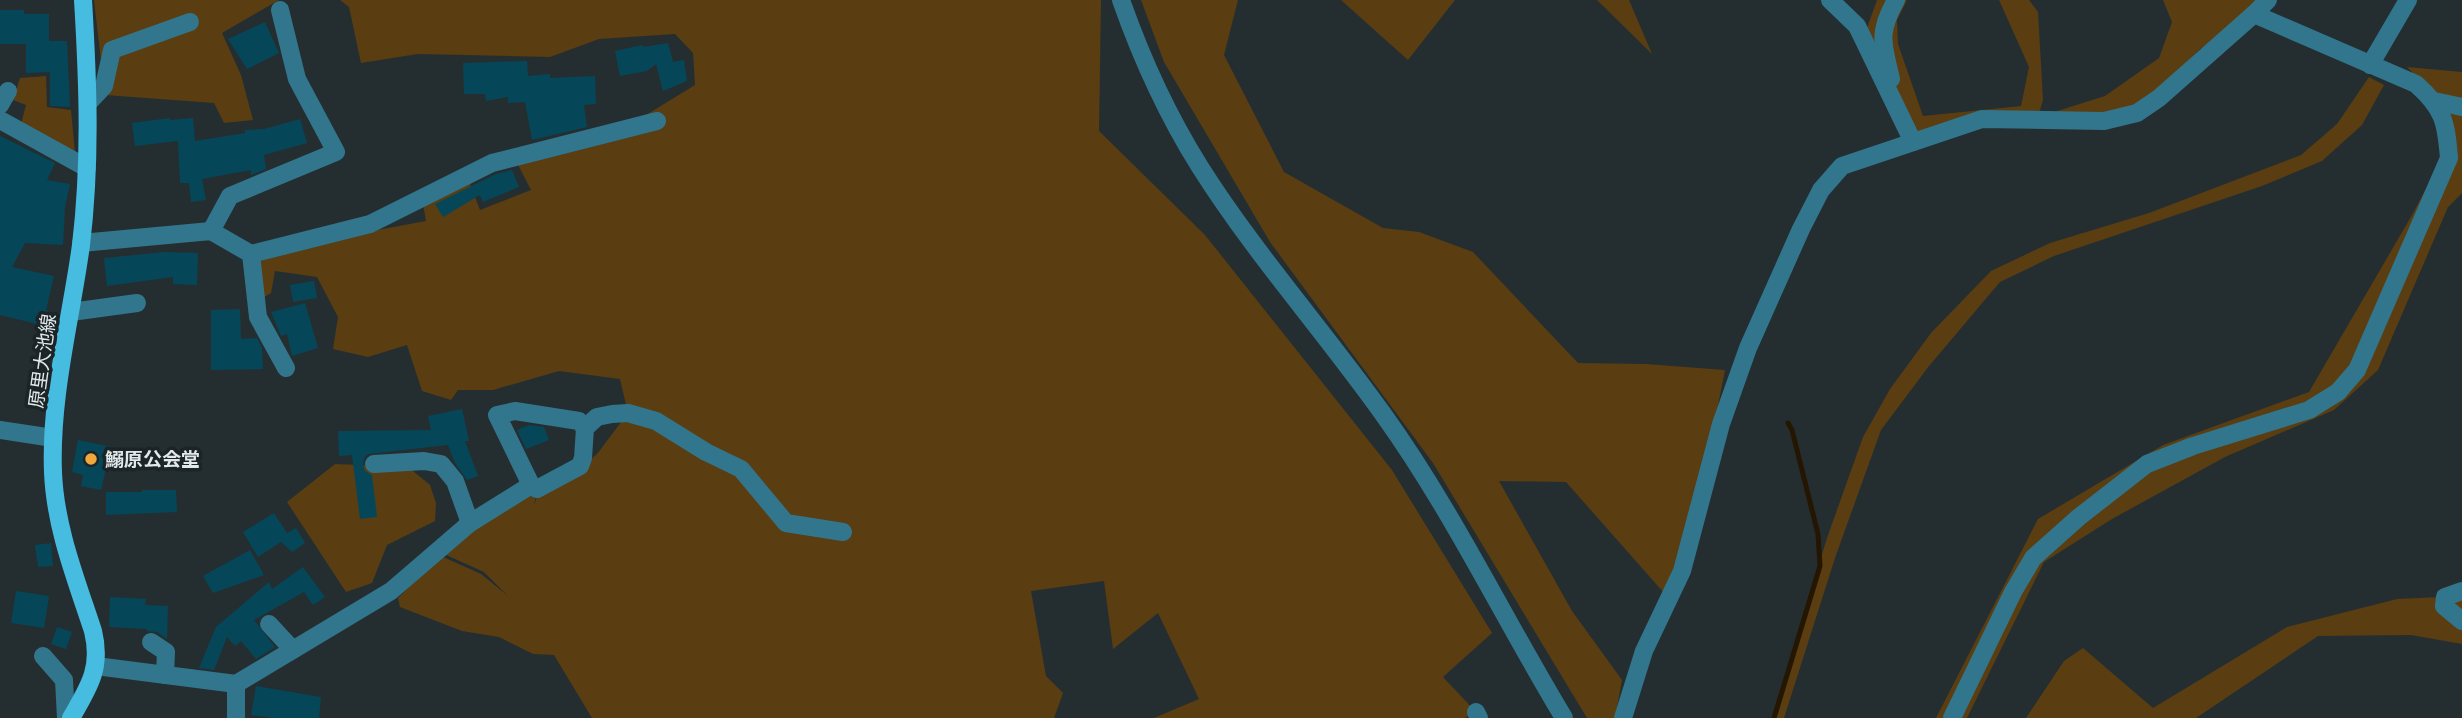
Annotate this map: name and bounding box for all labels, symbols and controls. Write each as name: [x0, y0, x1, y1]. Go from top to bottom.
street label: 原里大池線: [24, 312, 60, 410]
place label: 鰯原公会堂: [105, 448, 200, 471]
marker: 鰯原公会堂: [83, 451, 99, 467]

